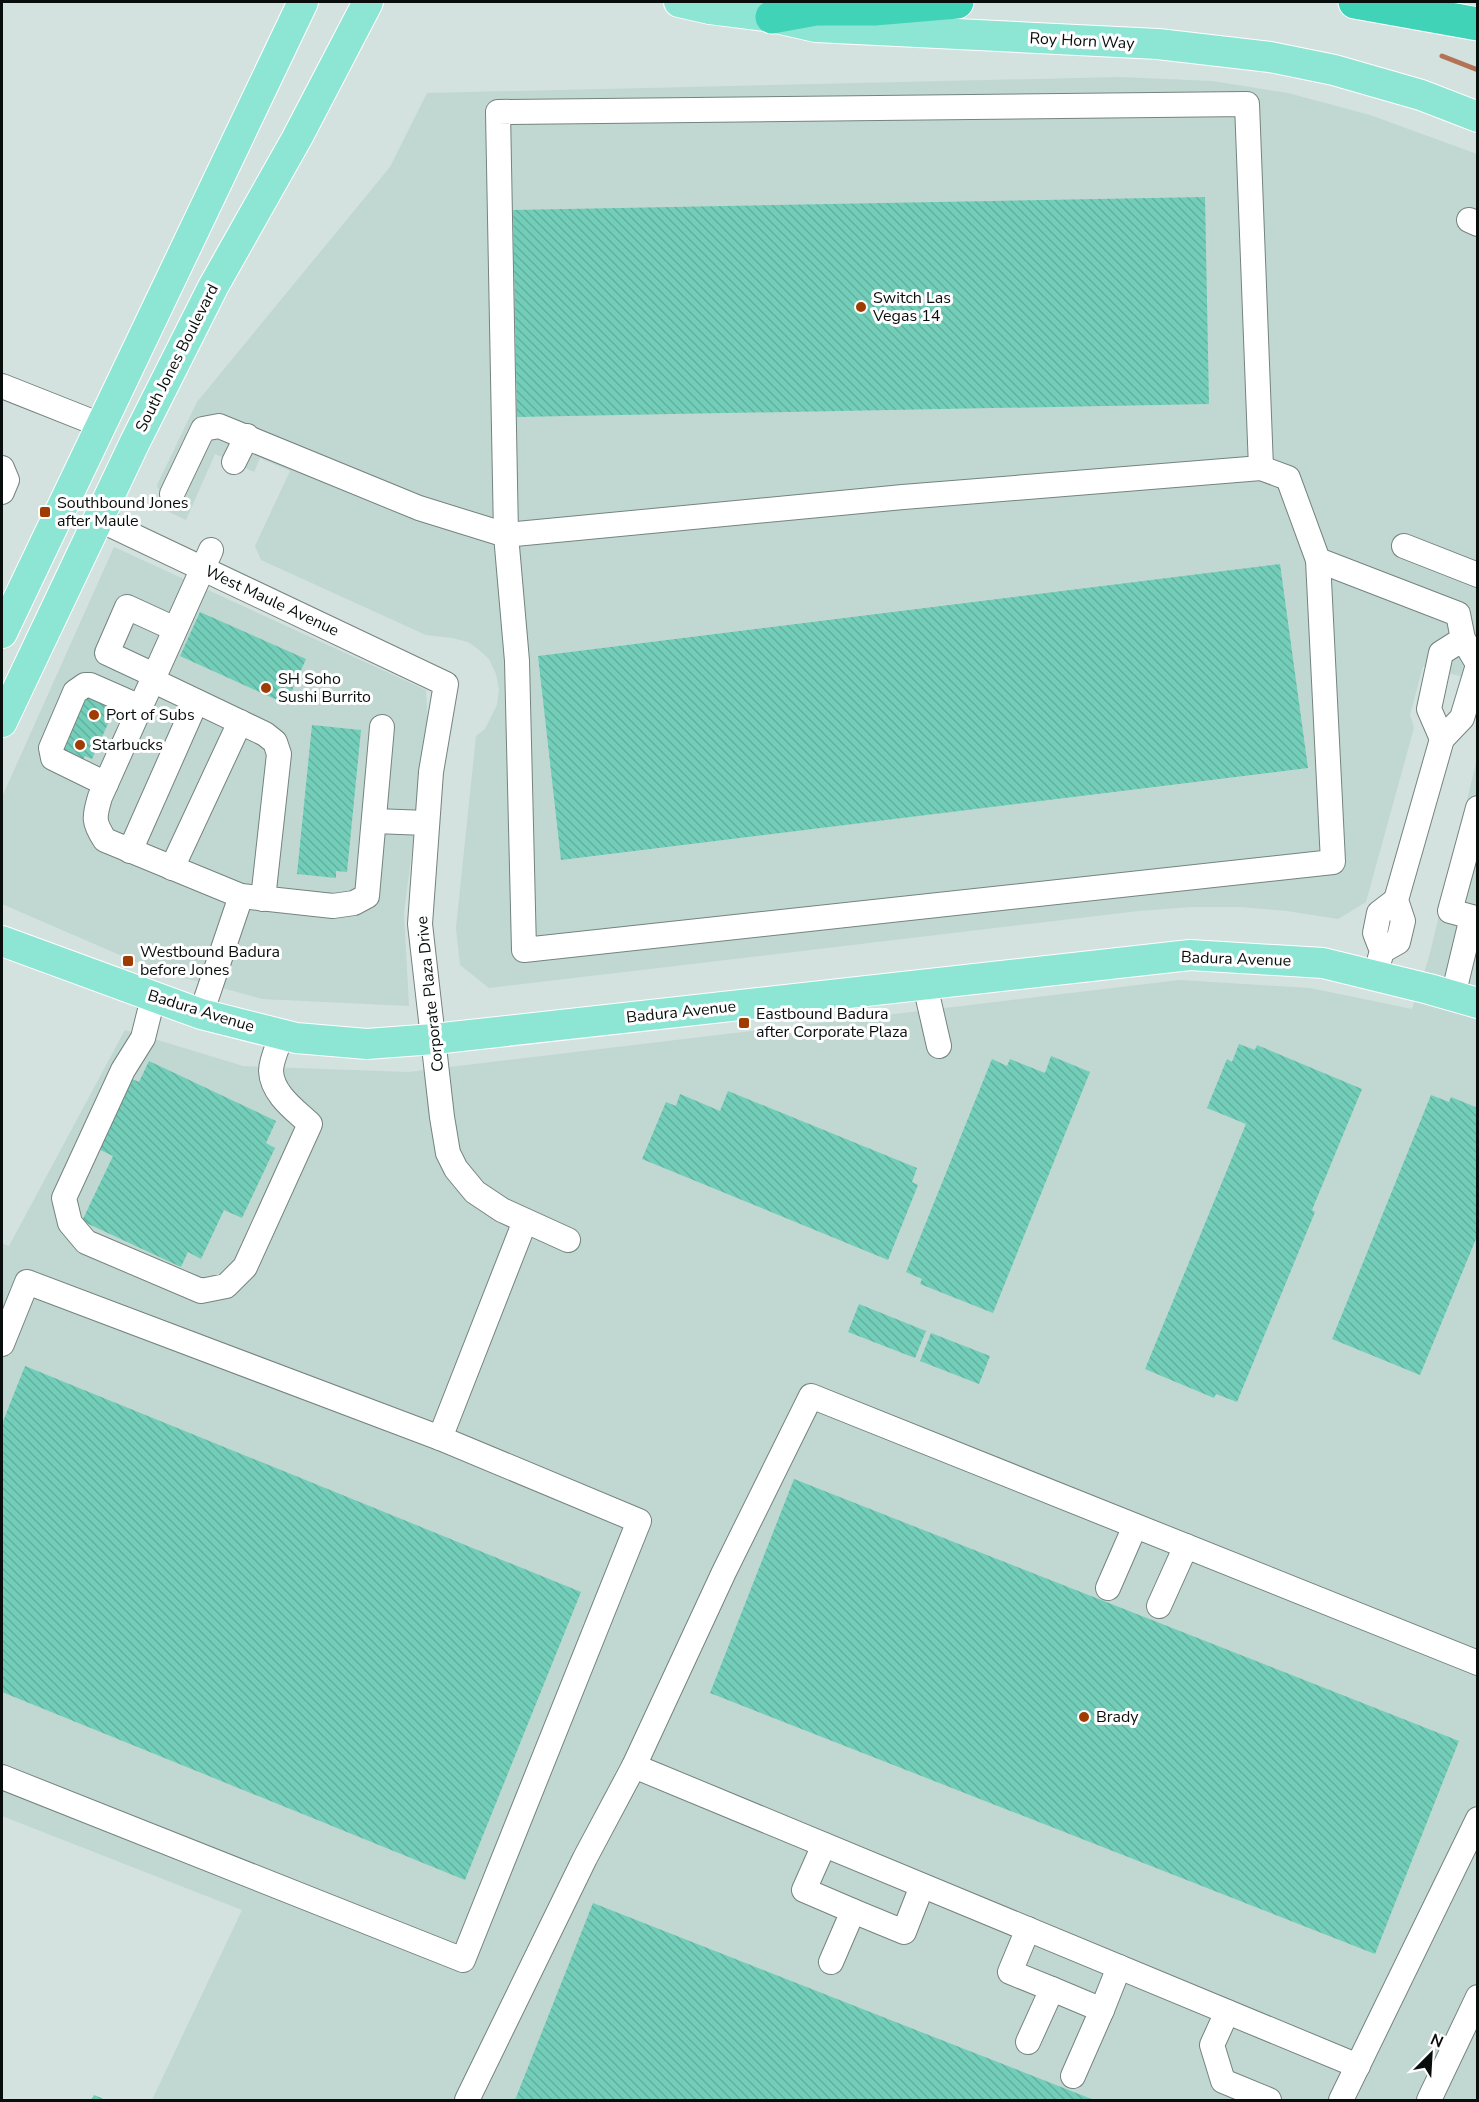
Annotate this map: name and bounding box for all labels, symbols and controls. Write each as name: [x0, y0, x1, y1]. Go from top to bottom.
street label: Roy Horn Way: [1029, 27, 1136, 55]
street label: South Jones Boulevard: [130, 280, 224, 436]
place label: Switch Las Vegas 14: [872, 287, 951, 327]
marker: Switch Las Vegas 14: [854, 300, 868, 314]
place label: Southbound Jones after Maule: [57, 492, 189, 532]
marker: Southbound Jones after Maule: [38, 505, 52, 519]
street label: West Maule Avenue: [201, 560, 343, 642]
place label: SH Soho Sushi Burrito: [278, 668, 371, 708]
marker: SH Soho Sushi Burrito: [259, 681, 273, 695]
place label: Port of Subs: [106, 704, 195, 726]
marker: Port of Subs: [87, 708, 101, 722]
place label: Starbucks: [92, 734, 163, 756]
marker: Starbucks: [73, 738, 87, 752]
street label: Corporate Plaza Drive: [411, 915, 449, 1073]
place label: Westbound Badura before Jones: [140, 941, 280, 981]
street label: Badura Avenue: [1181, 946, 1291, 972]
marker: Westbound Badura before Jones: [121, 954, 135, 968]
street label: Badura Avenue: [145, 984, 257, 1038]
street label: Badura Avenue: [625, 995, 737, 1029]
place label: Eastbound Badura after Corporate Plaza: [756, 1003, 908, 1043]
marker: Eastbound Badura after Corporate Plaza: [737, 1016, 751, 1030]
place label: Brady: [1096, 1706, 1139, 1728]
marker: Brady: [1077, 1710, 1091, 1724]
north arrow: [1401, 2024, 1461, 2084]
text: N: [1427, 2029, 1447, 2054]

